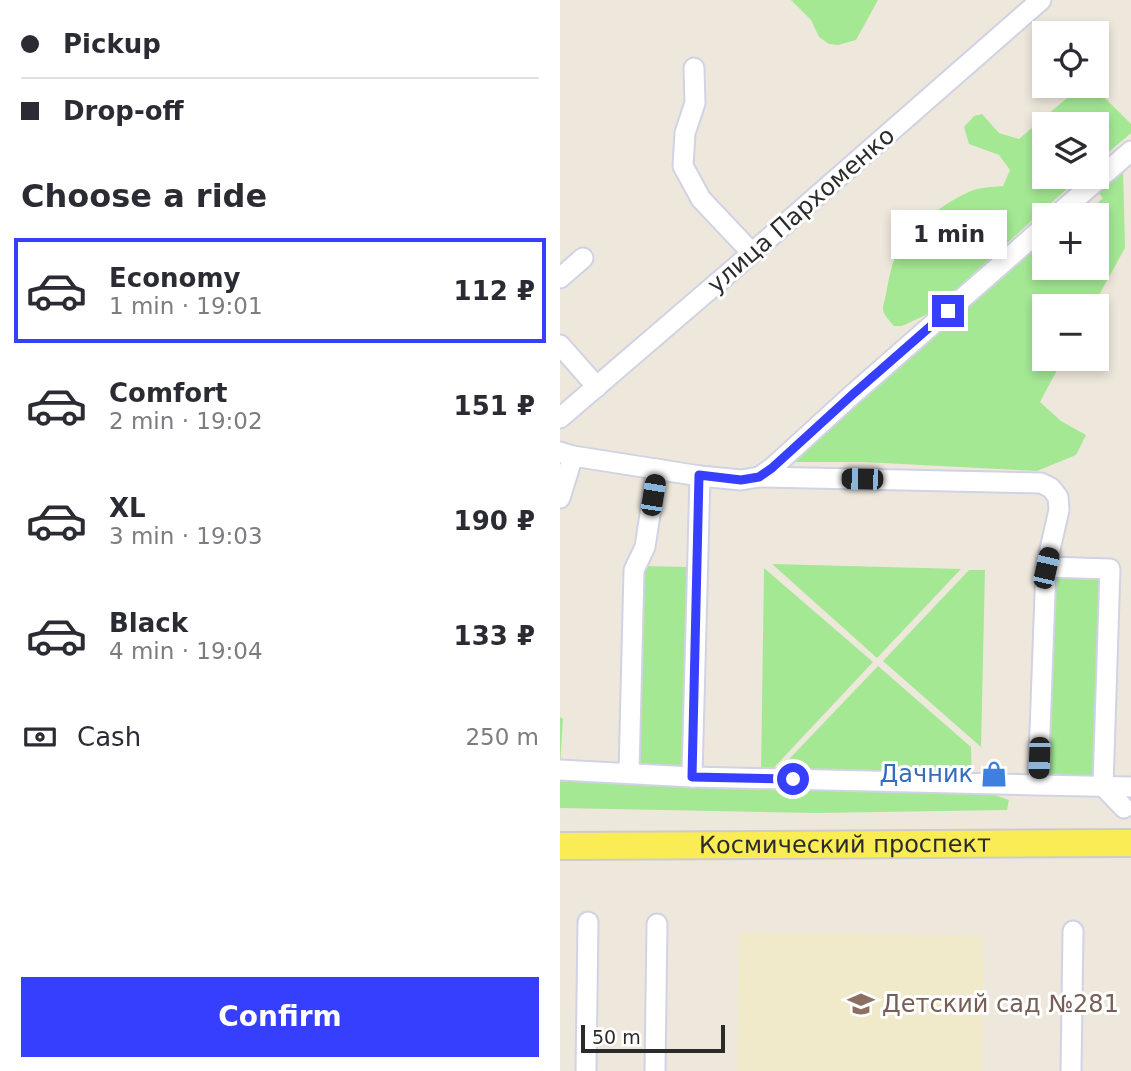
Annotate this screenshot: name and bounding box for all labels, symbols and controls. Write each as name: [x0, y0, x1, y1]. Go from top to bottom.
map controls: [1032, 21, 1109, 371]
button: locate: [1032, 21, 1109, 98]
text: Pickup: [63, 29, 161, 59]
text: Drop-off: [63, 96, 184, 126]
button: layers: [1032, 112, 1109, 189]
street label: улица Пархоменко: [702, 121, 900, 299]
text: Choose a ride: [21, 177, 267, 215]
button: +: [1032, 203, 1109, 280]
callout: 1 min: [890, 210, 1006, 258]
text: 1 min: [913, 221, 985, 247]
icon: car: [25, 259, 88, 322]
text: Economy: [109, 263, 240, 293]
text: 112 ₽: [454, 276, 535, 306]
text: 1 min · 19:01: [109, 293, 263, 319]
button: −: [1032, 294, 1109, 371]
route end: [932, 295, 964, 327]
icon: car: [25, 374, 88, 437]
text: Comfort: [109, 378, 227, 408]
text: 151 ₽: [454, 391, 535, 421]
text: 2 min · 19:02: [109, 408, 263, 434]
car: [841, 468, 884, 490]
car: [640, 473, 667, 517]
icon: car: [25, 489, 88, 552]
text: XL: [109, 493, 146, 523]
text: 190 ₽: [454, 506, 535, 536]
text: 3 min · 19:03: [109, 523, 263, 549]
car: [1032, 545, 1061, 591]
icon: car: [25, 604, 88, 667]
text: Black: [109, 608, 188, 638]
text: 133 ₽: [454, 621, 535, 651]
text: 4 min · 19:04: [109, 638, 263, 664]
icon: cash: [21, 718, 59, 756]
text: Cash: [77, 722, 141, 752]
text: 250 m: [465, 724, 539, 750]
car: [1028, 737, 1051, 779]
shop icon: Дачник: [979, 759, 1009, 789]
place label: Дачник: [880, 760, 973, 788]
route start: [777, 763, 809, 795]
street label: Космический проспект: [699, 830, 991, 859]
button: Confirm: [21, 977, 539, 1057]
school or university icon: Детский сад №281: [846, 989, 876, 1019]
place label: Детский сад №281: [882, 990, 1119, 1018]
scale bar: [581, 1022, 724, 1054]
text: 50 m: [592, 1026, 641, 1048]

